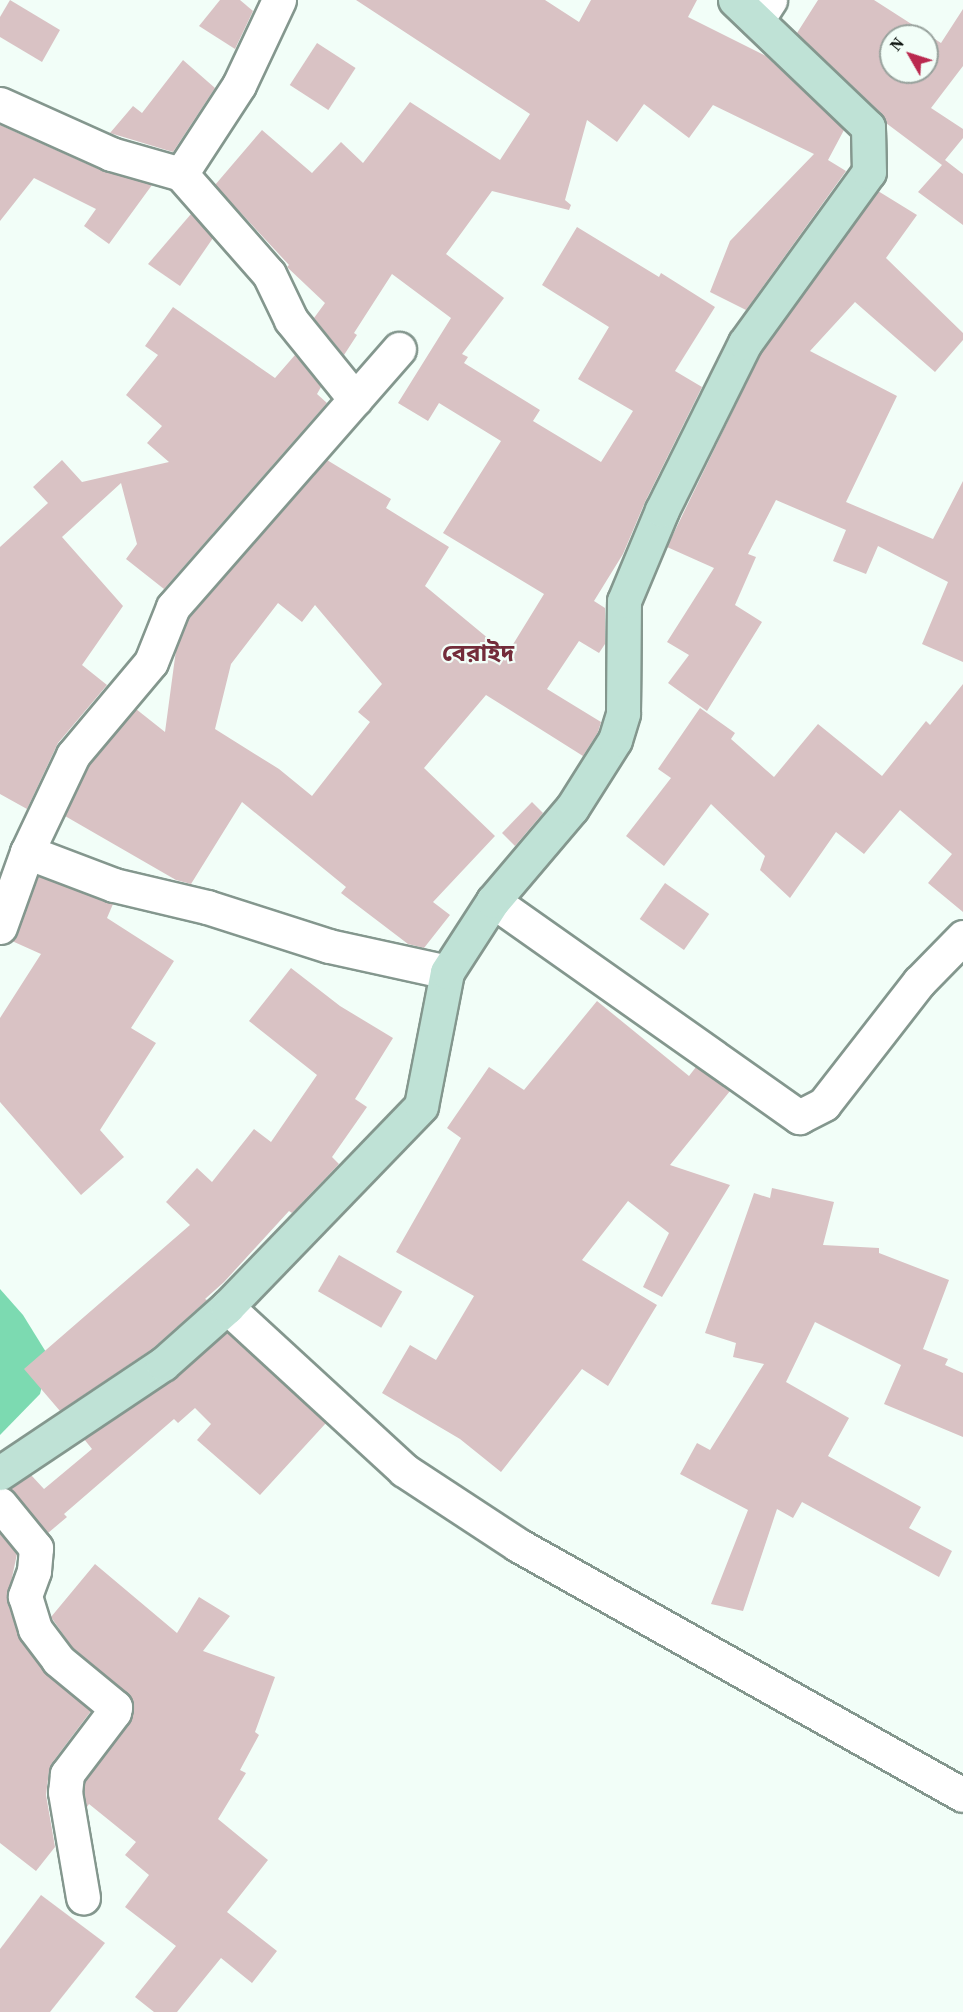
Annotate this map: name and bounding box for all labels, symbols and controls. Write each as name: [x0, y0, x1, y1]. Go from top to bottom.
north arrow: [879, 24, 939, 84]
text: N: [884, 32, 909, 55]
district label: বেরাইদ: [442, 639, 514, 667]

